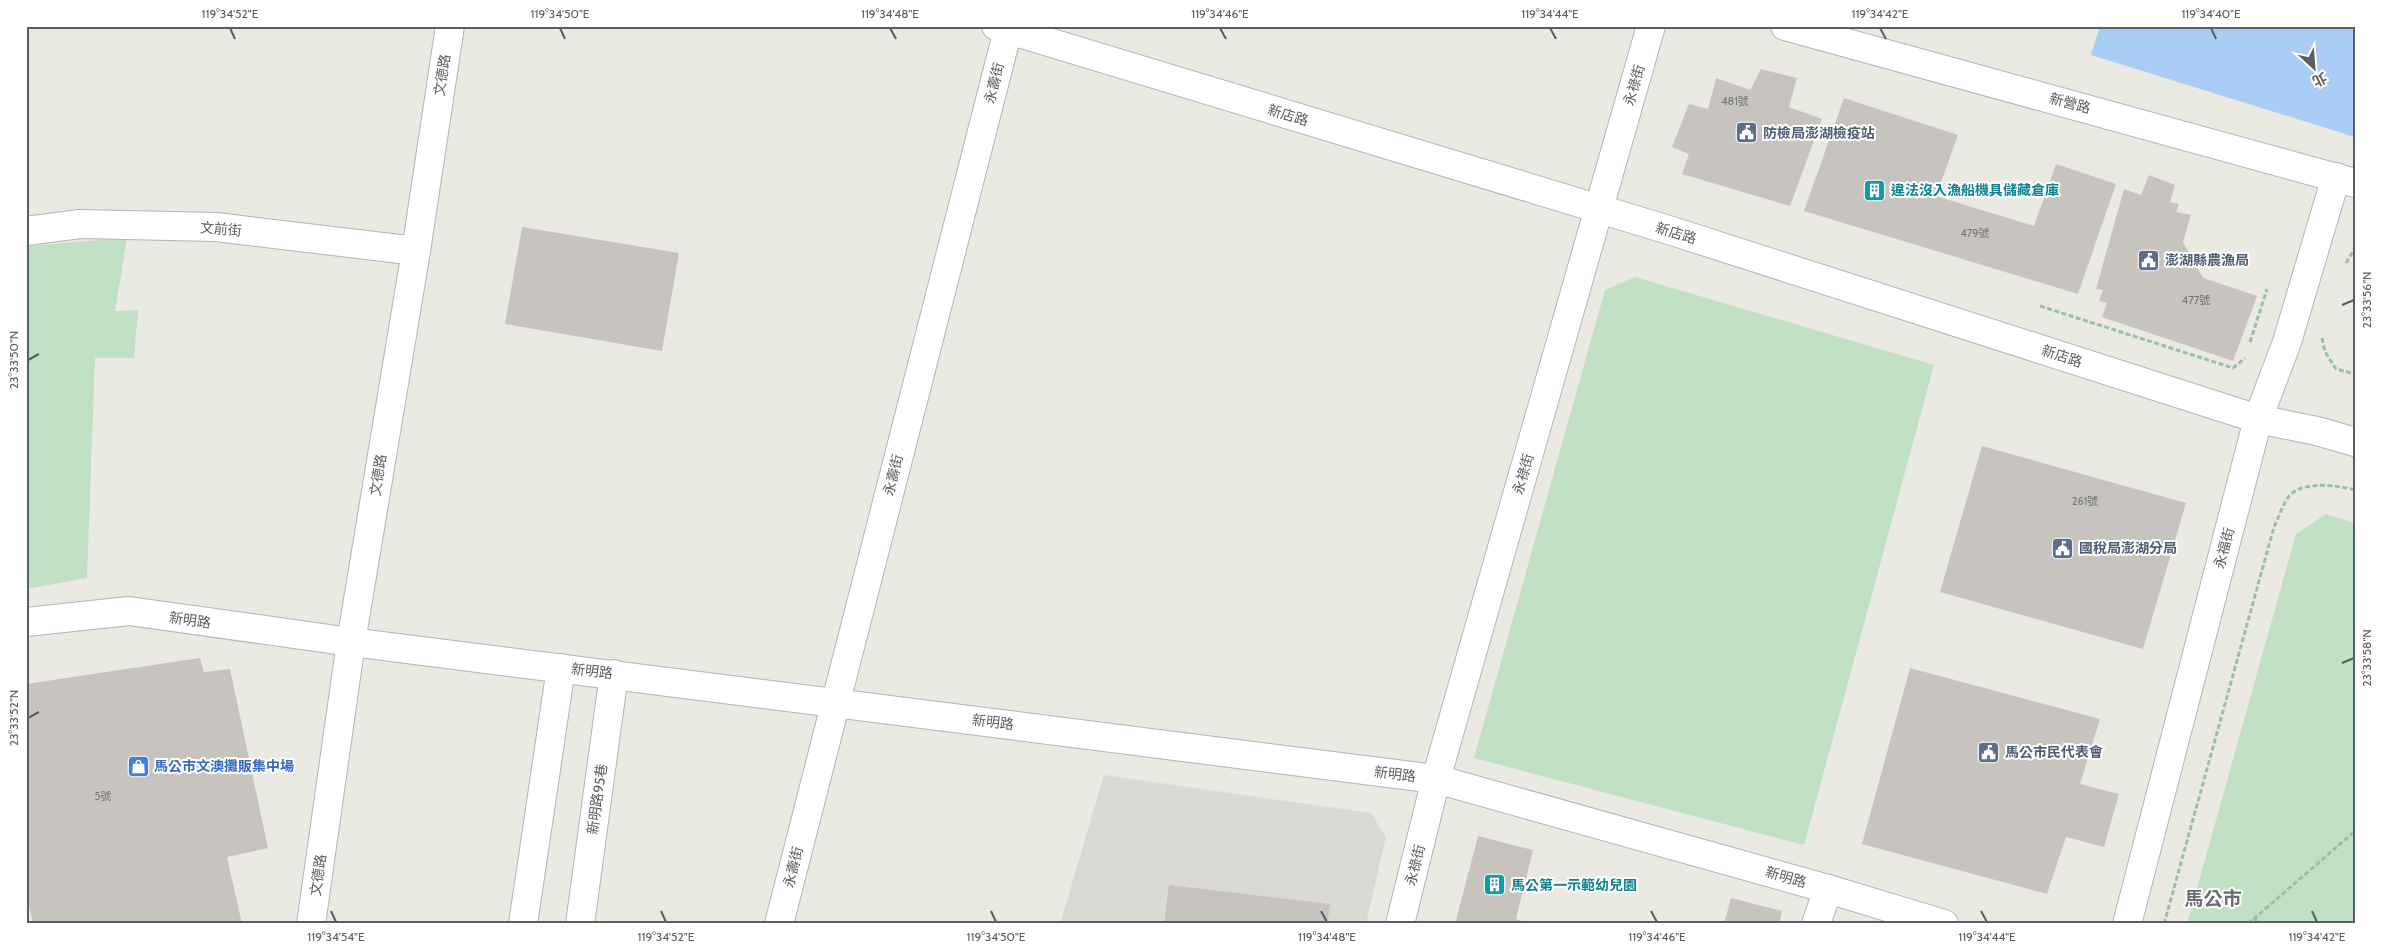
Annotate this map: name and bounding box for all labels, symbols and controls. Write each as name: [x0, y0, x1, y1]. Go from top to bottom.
text: 119°34'52"E: [202, 6, 259, 21]
text: 119°34'50"E: [531, 6, 590, 21]
text: 119°34'48"E: [861, 6, 919, 21]
text: 119°34'46"E: [1191, 6, 1249, 21]
text: 119°34'44"E: [1521, 6, 1579, 21]
text: 119°34'42"E: [1852, 6, 1909, 21]
text: 119°34'40"E: [2181, 6, 2241, 21]
north arrow: [2288, 42, 2338, 92]
street label: 文德路: [430, 53, 454, 97]
street label: 永壽街: [980, 60, 1008, 106]
street label: 永祿街: [1620, 62, 1648, 108]
text: 北: [2309, 69, 2330, 91]
street label: 新營路: [2047, 89, 2093, 117]
house number: 481號: [1721, 94, 1749, 108]
street label: 新店路: [1265, 100, 1311, 130]
public building icon: 防檢局澎湖檢疫站: [1735, 121, 1759, 145]
place label: 防檢局澎湖檢疫站: [1763, 124, 1875, 142]
building icon: 違法沒入漁船機具儲藏倉庫: [1863, 178, 1887, 202]
place label: 違法沒入漁船機具儲藏倉庫: [1891, 181, 2059, 199]
street label: 文前街: [199, 218, 243, 240]
street label: 新店路: [1653, 218, 1699, 248]
house number: 479號: [1960, 226, 1990, 240]
public building icon: 澎湖縣農漁局: [2137, 248, 2161, 272]
place label: 澎湖縣農漁局: [2165, 251, 2249, 269]
text: 23°33'56"N: [2359, 272, 2374, 328]
house number: 477號: [2182, 293, 2210, 307]
text: 23°33'50"N: [6, 331, 21, 389]
street label: 新店路: [2039, 341, 2085, 371]
street label: 永祿街: [1509, 451, 1537, 497]
street label: 永壽街: [879, 452, 907, 498]
street label: 文德路: [366, 453, 390, 497]
house number: 261號: [2072, 494, 2098, 508]
street label: 永福街: [2210, 525, 2238, 571]
public building icon: 國稅局澎湖分局: [2051, 536, 2075, 560]
place label: 國稅局澎湖分局: [2079, 539, 2177, 557]
street label: 新明路: [168, 608, 212, 632]
text: 23°33'58"N: [2359, 629, 2374, 687]
street label: 新明路: [570, 660, 614, 682]
text: 23°33'52"N: [6, 690, 21, 746]
street label: 新明路: [971, 711, 1015, 733]
public building icon: 馬公市民代表會: [1977, 740, 2001, 764]
place label: 馬公市民代表會: [2005, 743, 2103, 761]
shop icon: 馬公市文澳攤販集中場: [126, 754, 150, 778]
place label: 馬公市文澳攤販集中場: [154, 757, 294, 775]
street label: 新明路95巷: [583, 762, 611, 836]
street label: 新明路: [1373, 763, 1417, 785]
house number: 5號: [95, 789, 111, 803]
street label: 永祿街: [1401, 842, 1429, 888]
street label: 永壽街: [779, 844, 807, 890]
street label: 文德路: [306, 853, 330, 897]
street label: 新明路: [1763, 863, 1809, 891]
building icon: 馬公第一示範幼兒園: [1483, 873, 1507, 897]
place label: 馬公第一示範幼兒園: [1511, 876, 1637, 894]
district label: 馬公市: [2184, 887, 2242, 910]
text: 119°34'54"E: [307, 929, 365, 944]
text: 119°34'52"E: [638, 929, 695, 944]
text: 119°34'50"E: [967, 929, 1026, 944]
text: 119°34'48"E: [1298, 929, 1356, 944]
text: 119°34'46"E: [1628, 929, 1686, 944]
text: 119°34'44"E: [1958, 929, 2016, 944]
text: 119°34'42"E: [2289, 929, 2346, 944]

